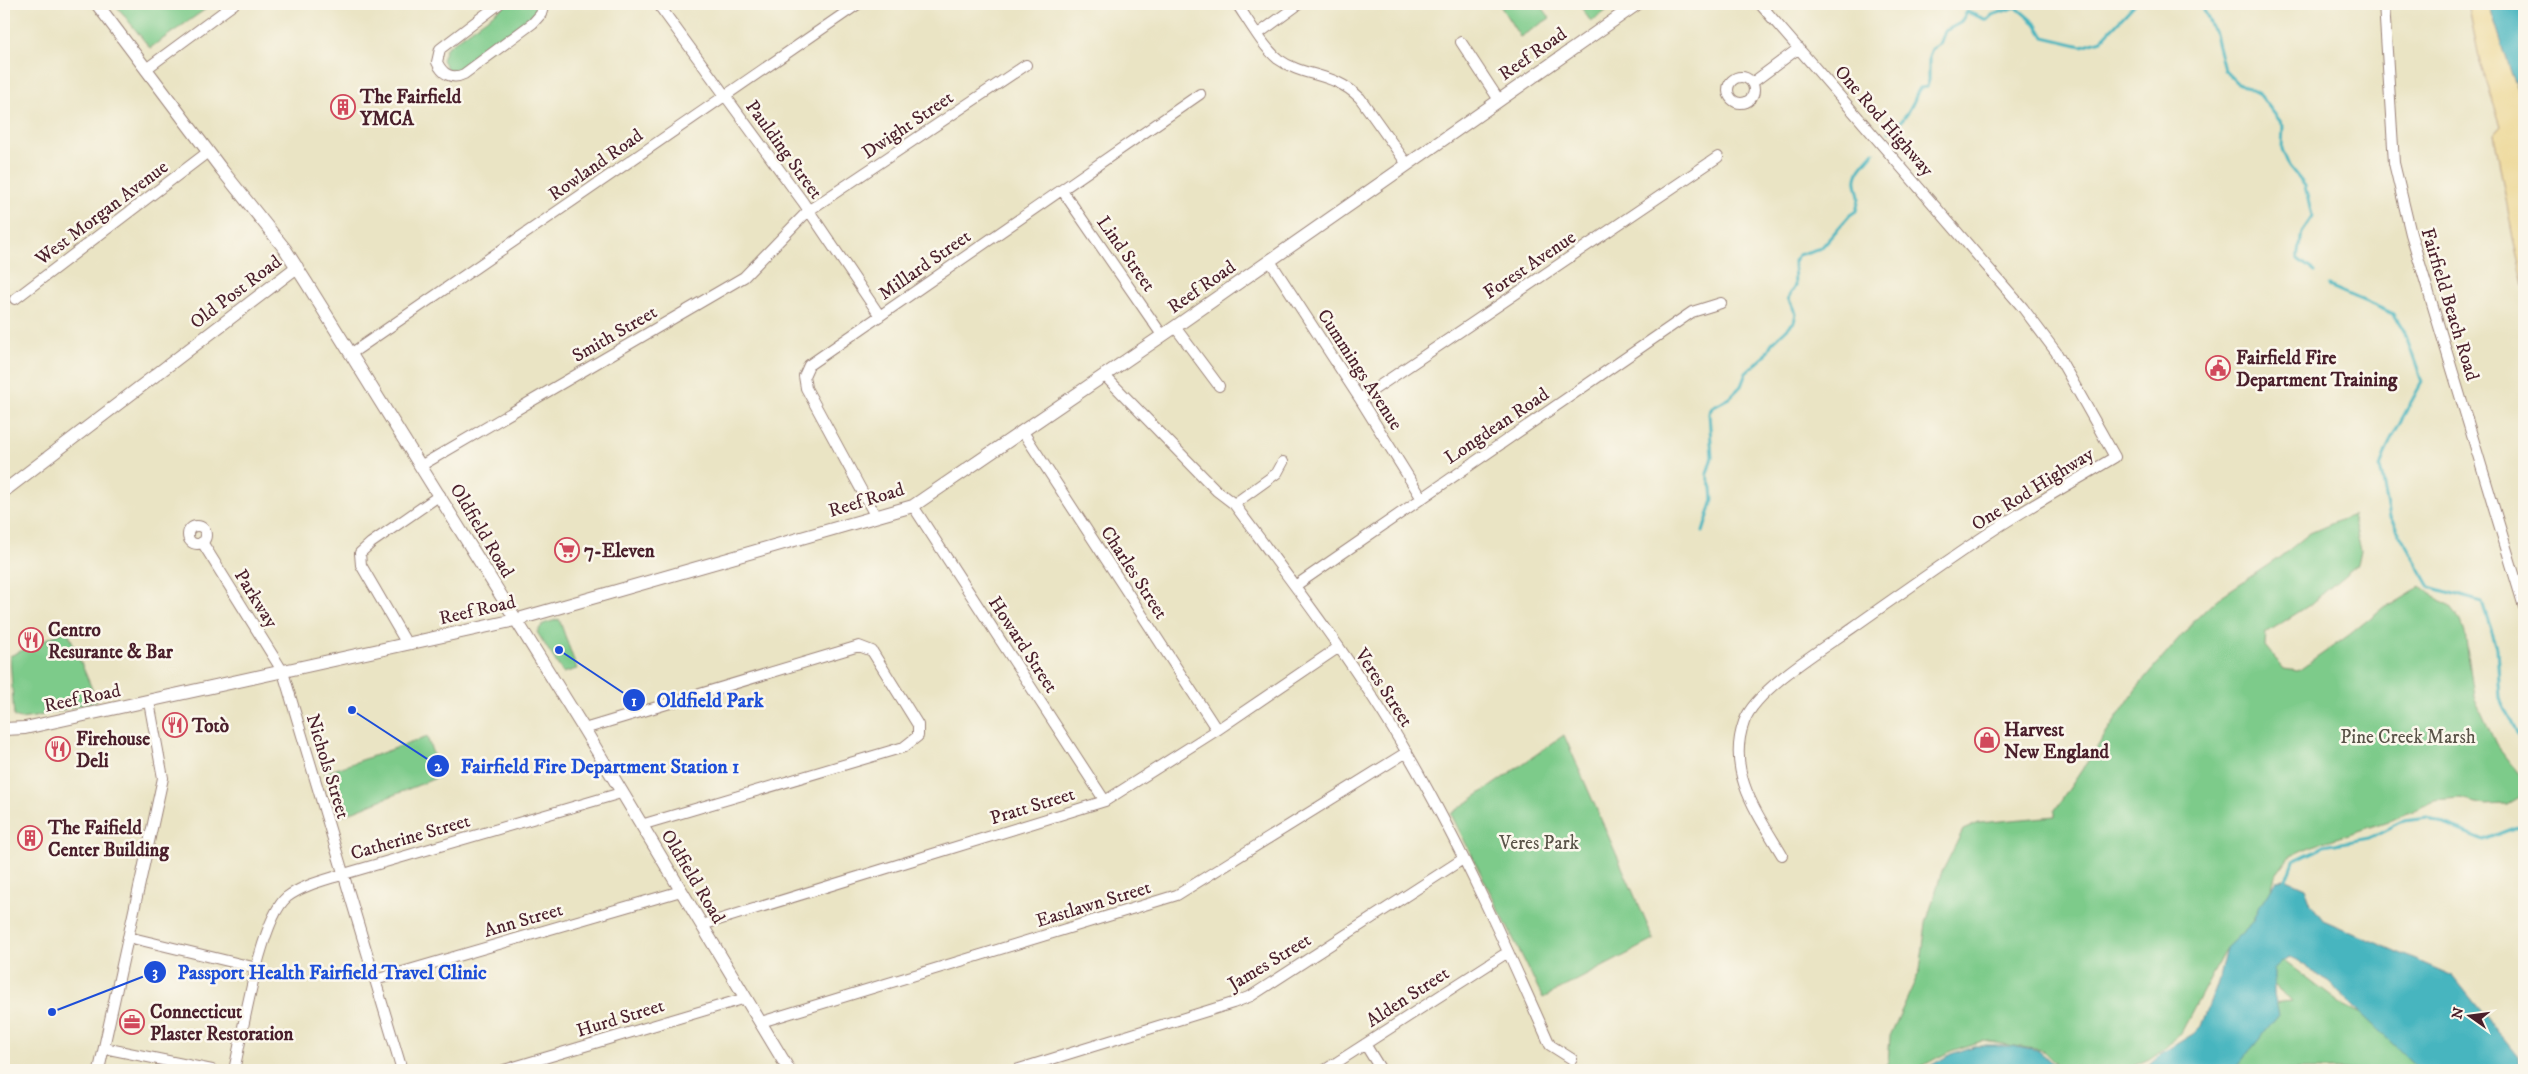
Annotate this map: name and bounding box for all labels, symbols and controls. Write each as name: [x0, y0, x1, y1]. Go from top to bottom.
street label: Reef Road: [1494, 22, 1572, 86]
street label: One Rod Highway: [1829, 61, 1939, 182]
place label: The Fairfield YMCA: [359, 86, 462, 131]
street label: Dwight Street: [858, 86, 958, 164]
building icon: The Fairfield YMCA: [330, 94, 356, 120]
street label: Paulding Street: [740, 96, 827, 204]
street label: Rowland Road: [544, 124, 648, 206]
street label: West Morgan Avenue: [30, 156, 173, 271]
street label: Lind Street: [1091, 212, 1160, 296]
street label: Millard Street: [874, 225, 975, 305]
street label: Fairfield Beach Road: [2415, 225, 2484, 384]
street label: Forest Avenue: [1479, 226, 1580, 305]
street label: Old Post Road: [186, 250, 286, 334]
street label: Reef Road: [1163, 255, 1241, 319]
street label: Smith Street: [568, 301, 661, 368]
street label: Cummings Avenue: [1312, 305, 1407, 435]
place label: Fairfield Fire Department Training: [2236, 347, 2398, 392]
public building icon: Fairfield Fire Department Training: [2205, 355, 2231, 381]
street label: Longdean Road: [1440, 383, 1554, 470]
street label: One Rod Highway: [1967, 442, 2099, 536]
street label: Reef Road: [826, 478, 907, 523]
street label: Oldfield Road: [445, 480, 519, 582]
street label: Charles Street: [1095, 522, 1172, 624]
supermarket icon: 7-Eleven: [554, 537, 580, 563]
place label: 7-Eleven: [584, 540, 656, 563]
street label: Parkway: [229, 565, 283, 633]
street label: Reef Road: [437, 590, 518, 630]
street label: Howard Street: [983, 592, 1063, 697]
place label: Centro Resurante & Bar: [48, 619, 174, 664]
restaurant icon: Centro Resurante & Bar: [18, 627, 44, 653]
street label: Veres Street: [1349, 643, 1418, 731]
street label: Reef Road: [42, 679, 123, 718]
callout: Oldfield Park: [621, 683, 773, 718]
text: Oldfield Park: [656, 689, 765, 714]
text: 1: [631, 692, 637, 711]
street label: Nichols Street: [301, 711, 354, 822]
restaurant icon: Totò: [162, 712, 188, 738]
place label: Totò: [191, 715, 229, 738]
place label: Harvest New England: [2004, 719, 2110, 764]
park label: Pine Creek Marsh: [2340, 726, 2476, 749]
shop icon: Harvest New England: [1974, 727, 2000, 753]
place label: Firehouse Deli: [76, 728, 150, 773]
restaurant icon: Firehouse Deli: [45, 736, 71, 762]
callout: Fairfield Fire Department Station 1: [425, 749, 749, 784]
text: Fairfield Fire Department Station 1: [461, 755, 739, 780]
text: 2: [434, 757, 442, 776]
street label: Pratt Street: [987, 783, 1078, 830]
street label: Catherine Street: [348, 809, 473, 865]
place label: The Faifield Center Building: [47, 817, 170, 862]
building icon: The Faifield Center Building: [17, 825, 43, 851]
street label: Oldfield Road: [656, 826, 730, 928]
park label: Veres Park: [1498, 832, 1579, 855]
street label: Eastlawn Street: [1033, 876, 1154, 933]
street label: Ann Street: [481, 898, 565, 943]
street label: James Street: [1222, 929, 1315, 997]
callout: Passport Health Fairfield Travel Clinic: [143, 954, 497, 989]
text: Passport Health Fairfield Travel Clinic: [177, 961, 487, 986]
street label: Alden Street: [1362, 962, 1454, 1033]
text: 3: [152, 963, 158, 982]
north arrow: [2446, 992, 2496, 1042]
street label: Hurd Street: [574, 994, 667, 1043]
place label: Connecticut Plaster Restoration: [150, 1001, 295, 1046]
text: N: [2448, 1005, 2469, 1021]
office icon: Connecticut Plaster Restoration: [119, 1009, 145, 1035]

